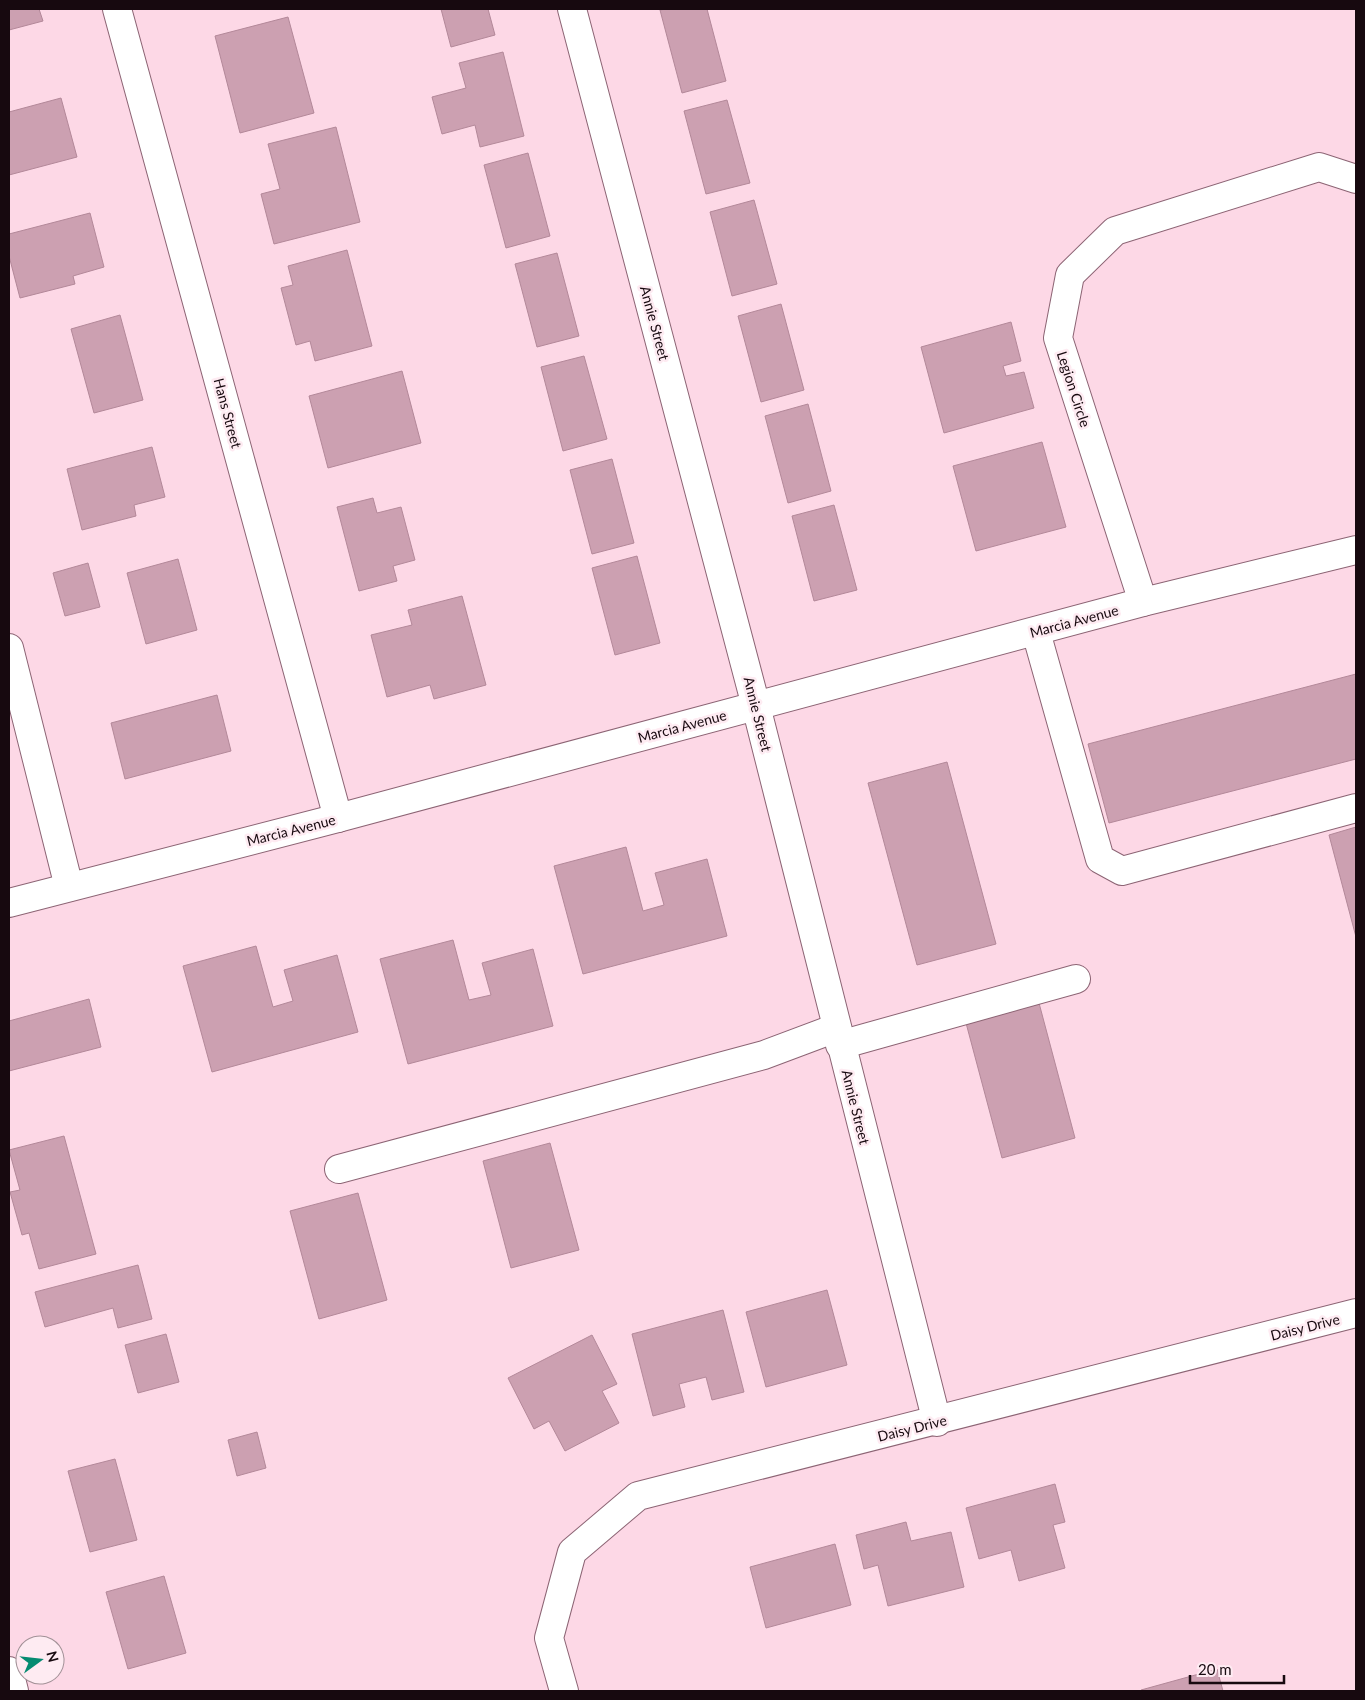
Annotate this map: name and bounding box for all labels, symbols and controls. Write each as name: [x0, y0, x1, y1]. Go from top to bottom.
street label: Annie Street: [637, 284, 673, 362]
street label: Legion Circle: [1054, 349, 1094, 429]
street label: Hans Street: [211, 376, 245, 450]
street label: Marcia Avenue: [1028, 601, 1120, 641]
street label: Annie Street: [741, 675, 775, 753]
street label: Marcia Avenue: [636, 706, 728, 746]
street label: Marcia Avenue: [245, 811, 337, 849]
street label: Annie Street: [839, 1068, 873, 1146]
street label: Daisy Drive: [1269, 1310, 1341, 1344]
street label: Daisy Drive: [876, 1411, 948, 1445]
north arrow: [15, 1635, 65, 1685]
text: N: [43, 1649, 63, 1664]
scale bar: [1190, 1652, 1284, 1684]
text: 20 m: [1198, 1660, 1232, 1678]

